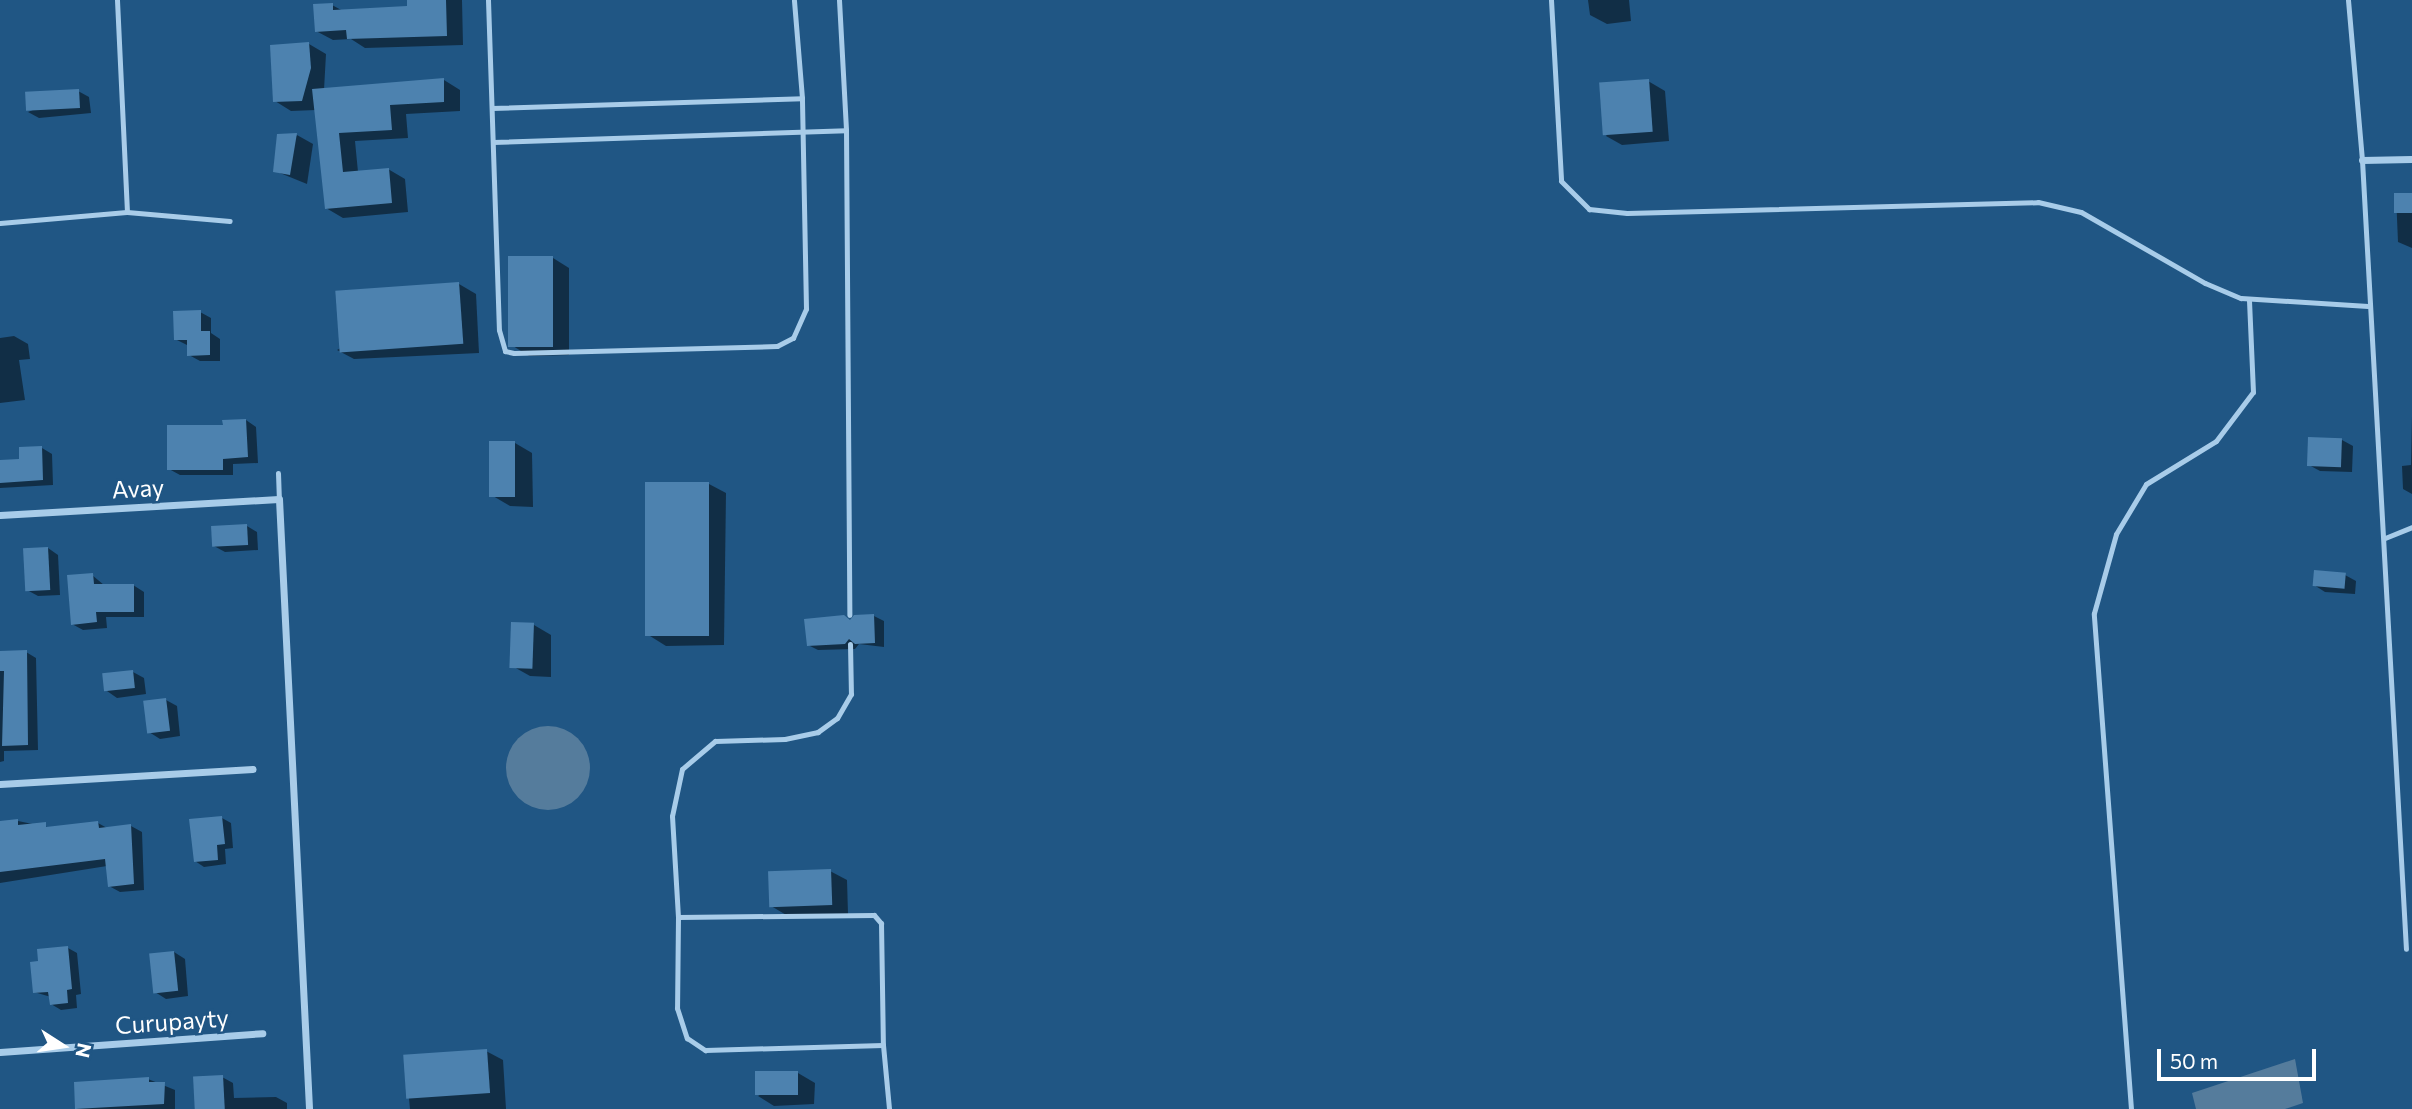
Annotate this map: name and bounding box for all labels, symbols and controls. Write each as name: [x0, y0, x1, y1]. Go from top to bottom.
street label: Avay: [111, 472, 165, 504]
street label: Curupayty: [114, 1003, 230, 1039]
north arrow: [28, 1011, 98, 1081]
scale bar: [2160, 1036, 2319, 1080]
text: N: [71, 1041, 97, 1060]
text: 50 m: [2170, 1048, 2218, 1073]

